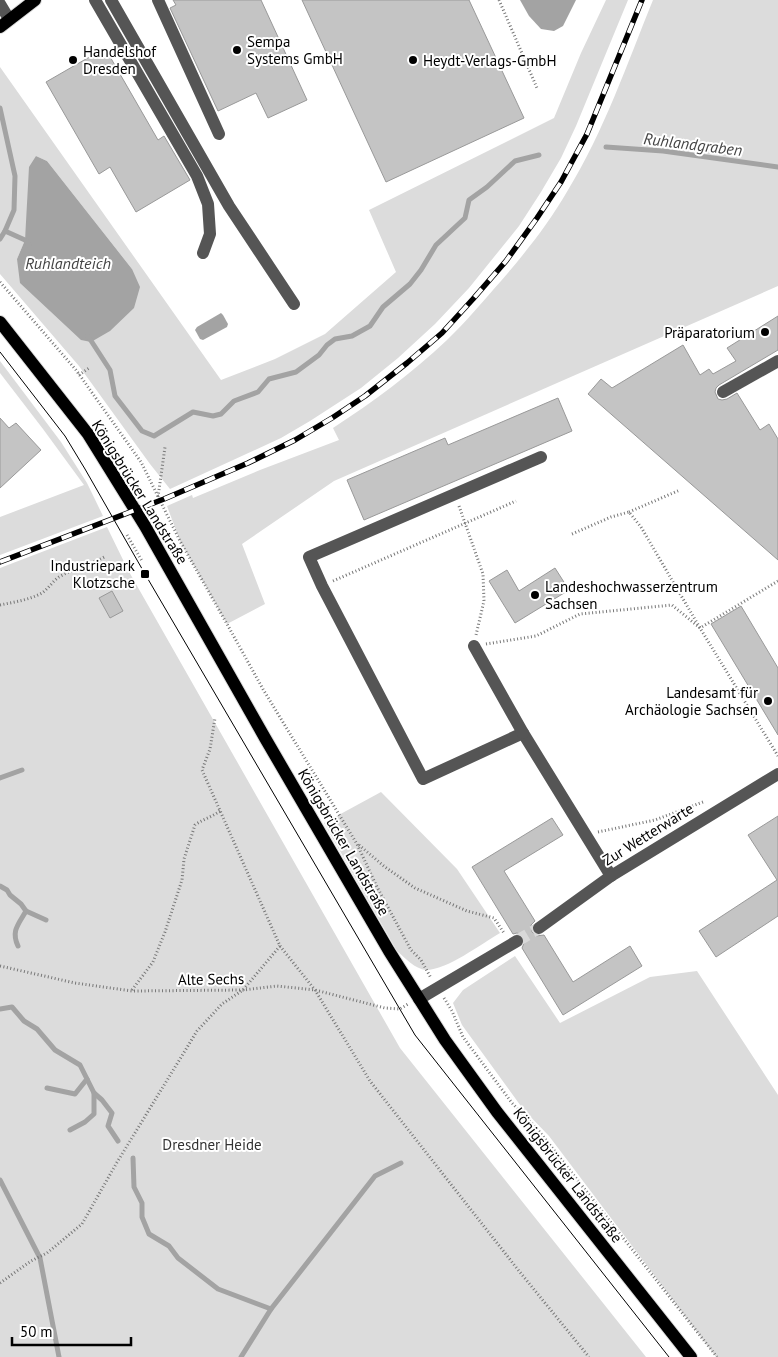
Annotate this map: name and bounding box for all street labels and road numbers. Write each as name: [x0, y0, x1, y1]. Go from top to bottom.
street label: Königsbrücker Landstraße: [88, 416, 192, 568]
street label: Königsbrücker Landstraße: [294, 765, 394, 919]
street label: Zur Wetterwarte: [599, 799, 697, 869]
street label: Alte Sechs: [178, 969, 244, 989]
street label: Königsbrücker Landstraße: [509, 1104, 627, 1246]

